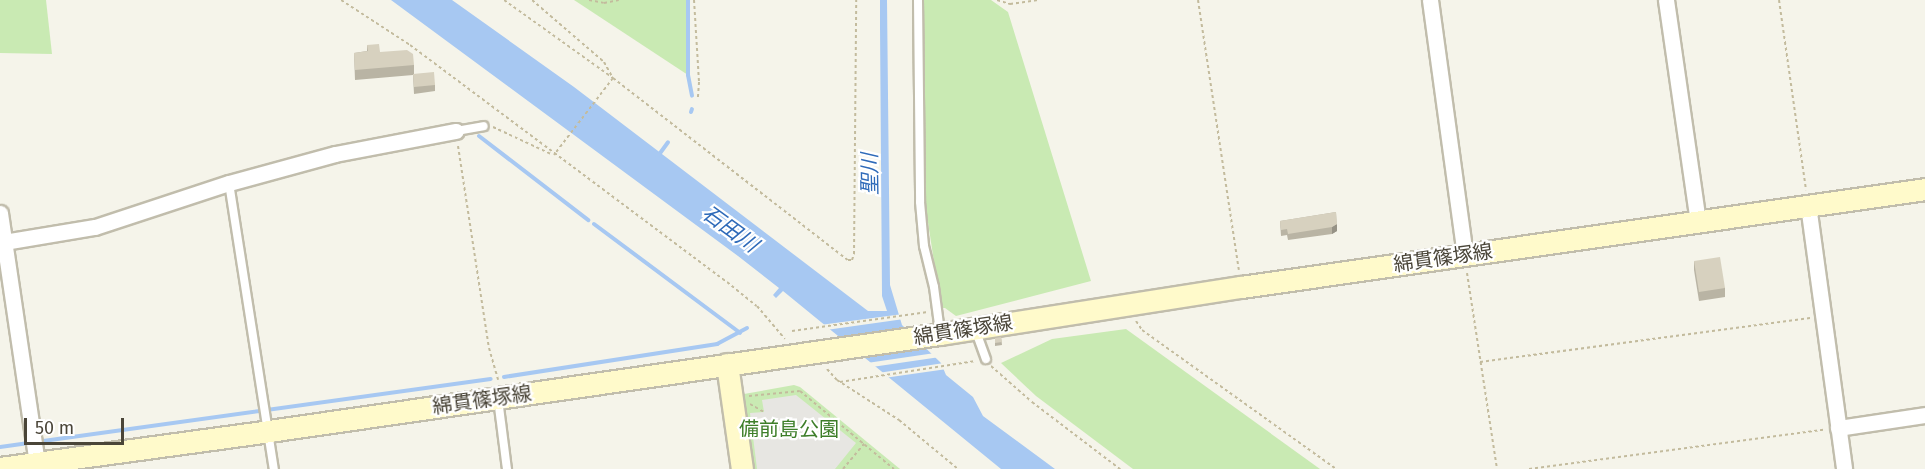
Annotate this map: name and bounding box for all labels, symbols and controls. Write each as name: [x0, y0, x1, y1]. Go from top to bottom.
water label: 聖川: [857, 153, 883, 195]
water label: 石田川: [697, 200, 763, 258]
street label: 綿貫篠塚線: [1392, 239, 1494, 277]
street label: 綿貫篠塚線: [912, 310, 1014, 350]
street label: 綿貫篠塚線: [431, 381, 533, 419]
scale bar: [27, 406, 128, 444]
text: 50 m: [35, 417, 74, 439]
park label: 備前島公園: [739, 417, 839, 441]

